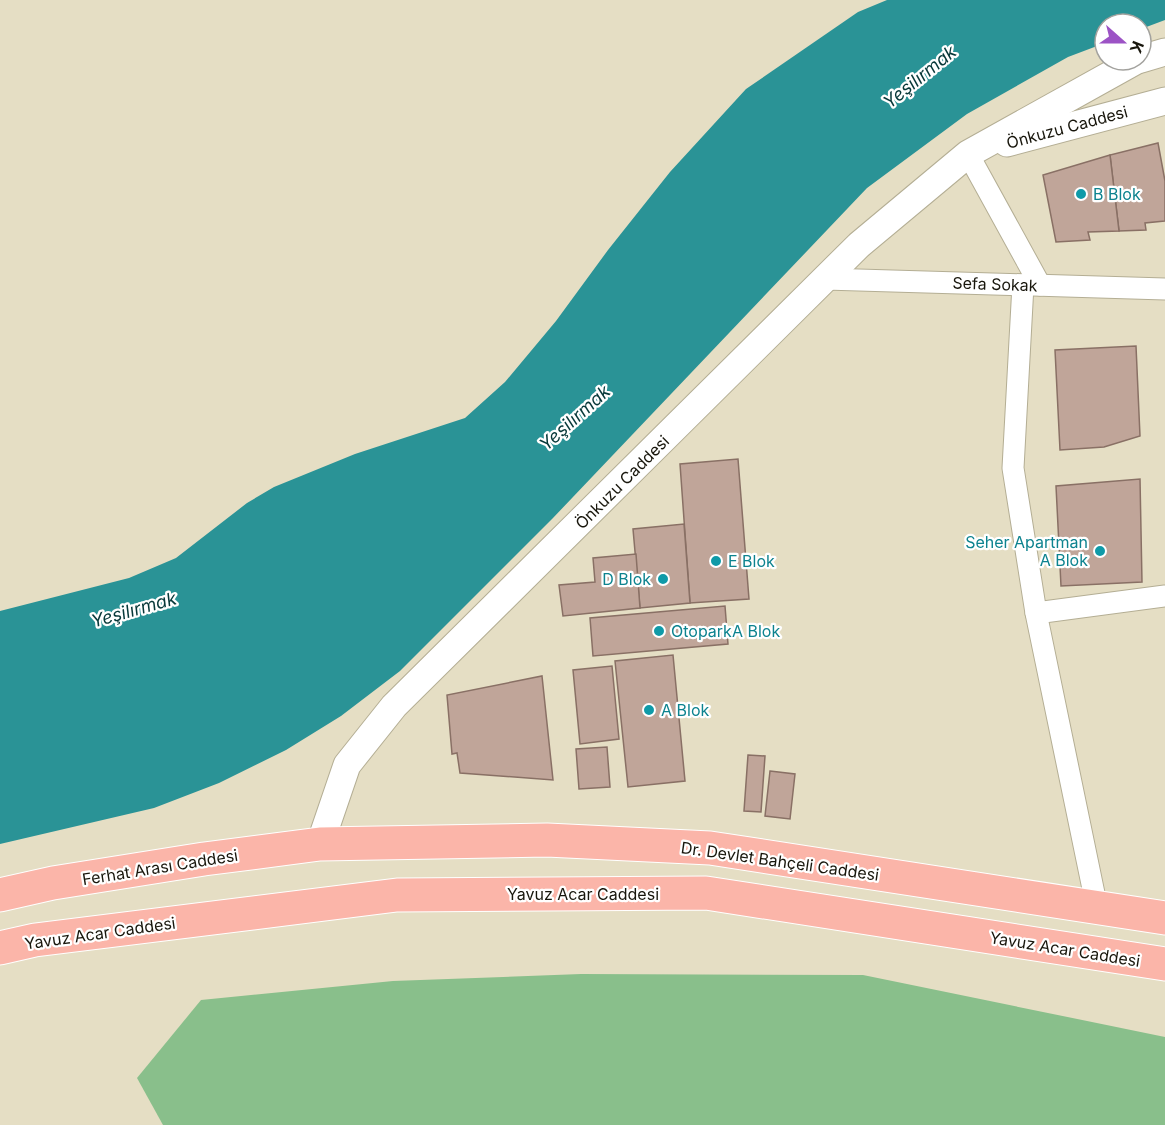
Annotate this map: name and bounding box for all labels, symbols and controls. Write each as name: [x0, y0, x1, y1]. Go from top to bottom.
north arrow: [1093, 12, 1153, 72]
text: K: [1125, 38, 1148, 57]
water label: Yeşilırmak: [879, 40, 961, 112]
street label: Önkuzu Caddesi: [1004, 101, 1130, 153]
place label: B Blok: [1093, 184, 1141, 204]
marker: B Blok: [1074, 187, 1088, 201]
street label: Sefa Sokak: [952, 273, 1038, 295]
water label: Yeşilırmak: [535, 380, 615, 455]
street label: Önkuzu Caddesi: [571, 431, 673, 533]
place label: Seher Apartman A Blok: [965, 532, 1088, 570]
marker: Seher Apartman A Blok: [1093, 544, 1107, 558]
place label: E Blok: [728, 551, 775, 571]
marker: E Blok: [709, 554, 723, 568]
place label: D Blok: [602, 569, 651, 589]
marker: D Blok: [656, 572, 670, 586]
water label: Yeşilırmak: [89, 587, 180, 632]
place label: OtoparkA Blok: [671, 621, 780, 641]
marker: OtoparkA Blok: [652, 624, 666, 638]
place label: A Blok: [661, 700, 709, 720]
marker: A Blok: [642, 703, 656, 717]
street label: Dr. Devlet Bahçeli Caddesi: [680, 837, 880, 885]
street label: Ferhat Arası Caddesi: [81, 845, 239, 889]
street label: Yavuz Acar Caddesi: [507, 884, 659, 904]
street label: Yavuz Acar Caddesi: [23, 913, 177, 953]
street label: Yavuz Acar Caddesi: [988, 927, 1142, 971]

